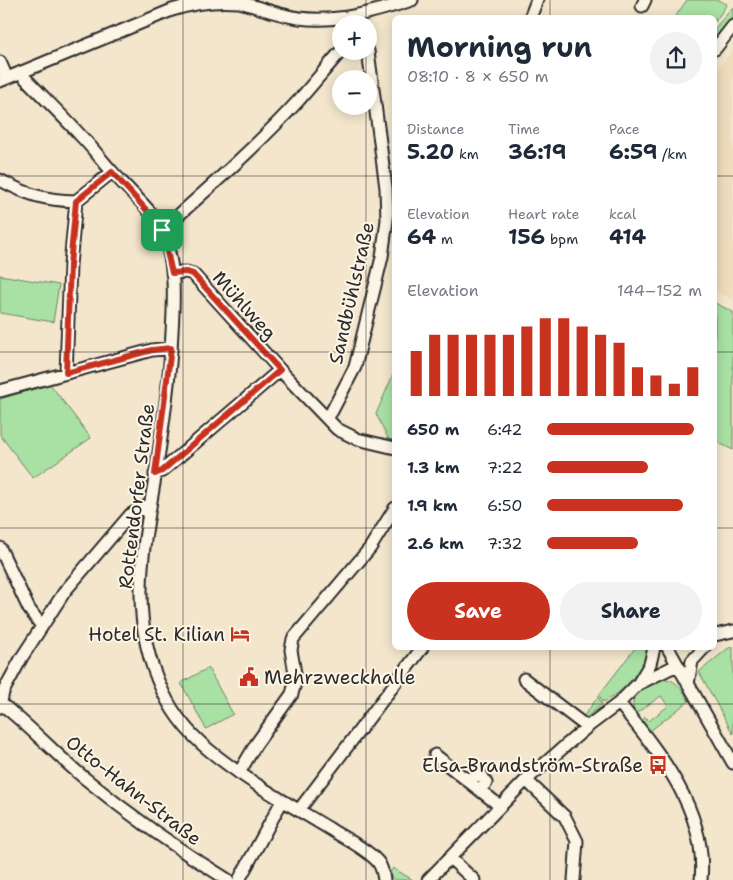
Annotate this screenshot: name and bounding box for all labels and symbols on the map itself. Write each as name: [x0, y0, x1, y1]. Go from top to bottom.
pin: [141, 209, 183, 251]
street label: Sandbühlstraße: [323, 220, 380, 367]
street label: Mühlweg: [207, 266, 282, 345]
street label: Rottendorfer Straße: [113, 402, 160, 590]
place label: Hotel St. Kilian: [88, 622, 225, 647]
hotel icon: Hotel St. Kilian: [229, 623, 251, 645]
place label: Mehrzweckhalle: [264, 665, 415, 690]
public building icon: Mehrzweckhalle: [238, 666, 260, 688]
street label: Otto-Hahn-Straße: [61, 730, 207, 851]
place label: Elsa-Brandström-Straße: [422, 753, 643, 778]
bus stop icon: Elsa-Brandström-Straße: [647, 754, 669, 776]

